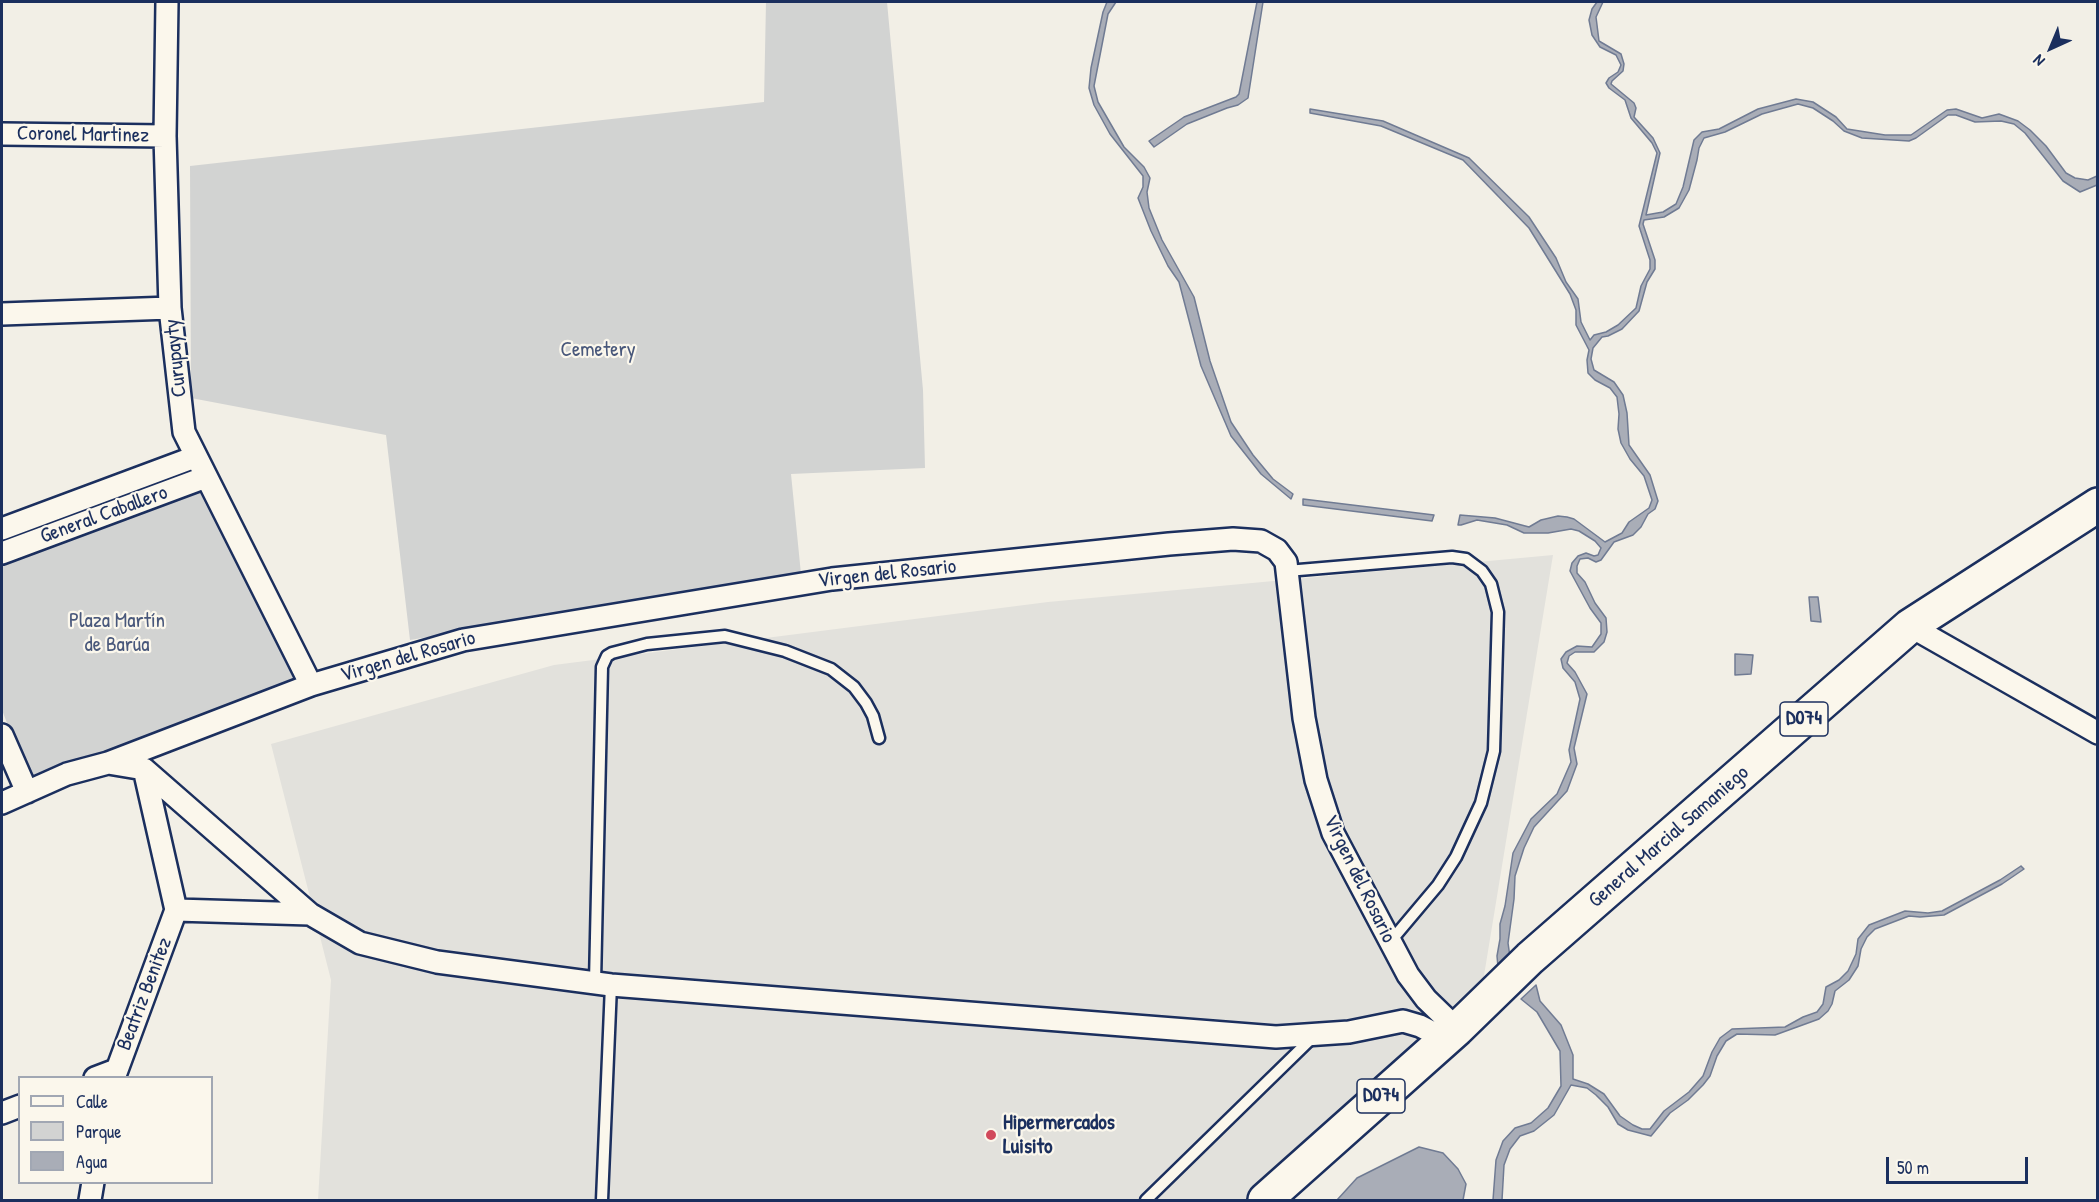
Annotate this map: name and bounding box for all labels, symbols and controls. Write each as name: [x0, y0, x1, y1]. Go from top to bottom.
north arrow: [2021, 18, 2081, 78]
text: N: [2028, 50, 2049, 72]
street label: Coronel Martinez: [17, 121, 149, 149]
street label: Curupayty: [159, 318, 193, 398]
park label: Cemetery: [560, 337, 636, 363]
street label: General Caballero: [37, 480, 171, 550]
street label: Virgen del Rosario: [816, 554, 958, 594]
park label: Plaza Martín de Barúa: [69, 608, 165, 658]
street label: Virgen del Rosario: [338, 626, 478, 688]
road number: D074: [1780, 702, 1828, 736]
street label: General Marcial Samaniego: [1584, 761, 1754, 913]
street label: Virgen del Rosario: [1317, 811, 1401, 947]
street label: Beatriz Benitez: [112, 934, 178, 1054]
legend: [18, 1076, 213, 1184]
road number: D074: [1357, 1079, 1405, 1113]
text: Calle: [76, 1089, 108, 1114]
place label: Hipermercados Luisito: [1003, 1110, 1115, 1160]
text: Parque: [76, 1119, 121, 1144]
marker: Hipermercados Luisito: [984, 1128, 998, 1142]
scale bar: [1889, 1145, 2032, 1183]
text: Agua: [76, 1149, 107, 1174]
text: 50 m: [1897, 1155, 1929, 1180]

